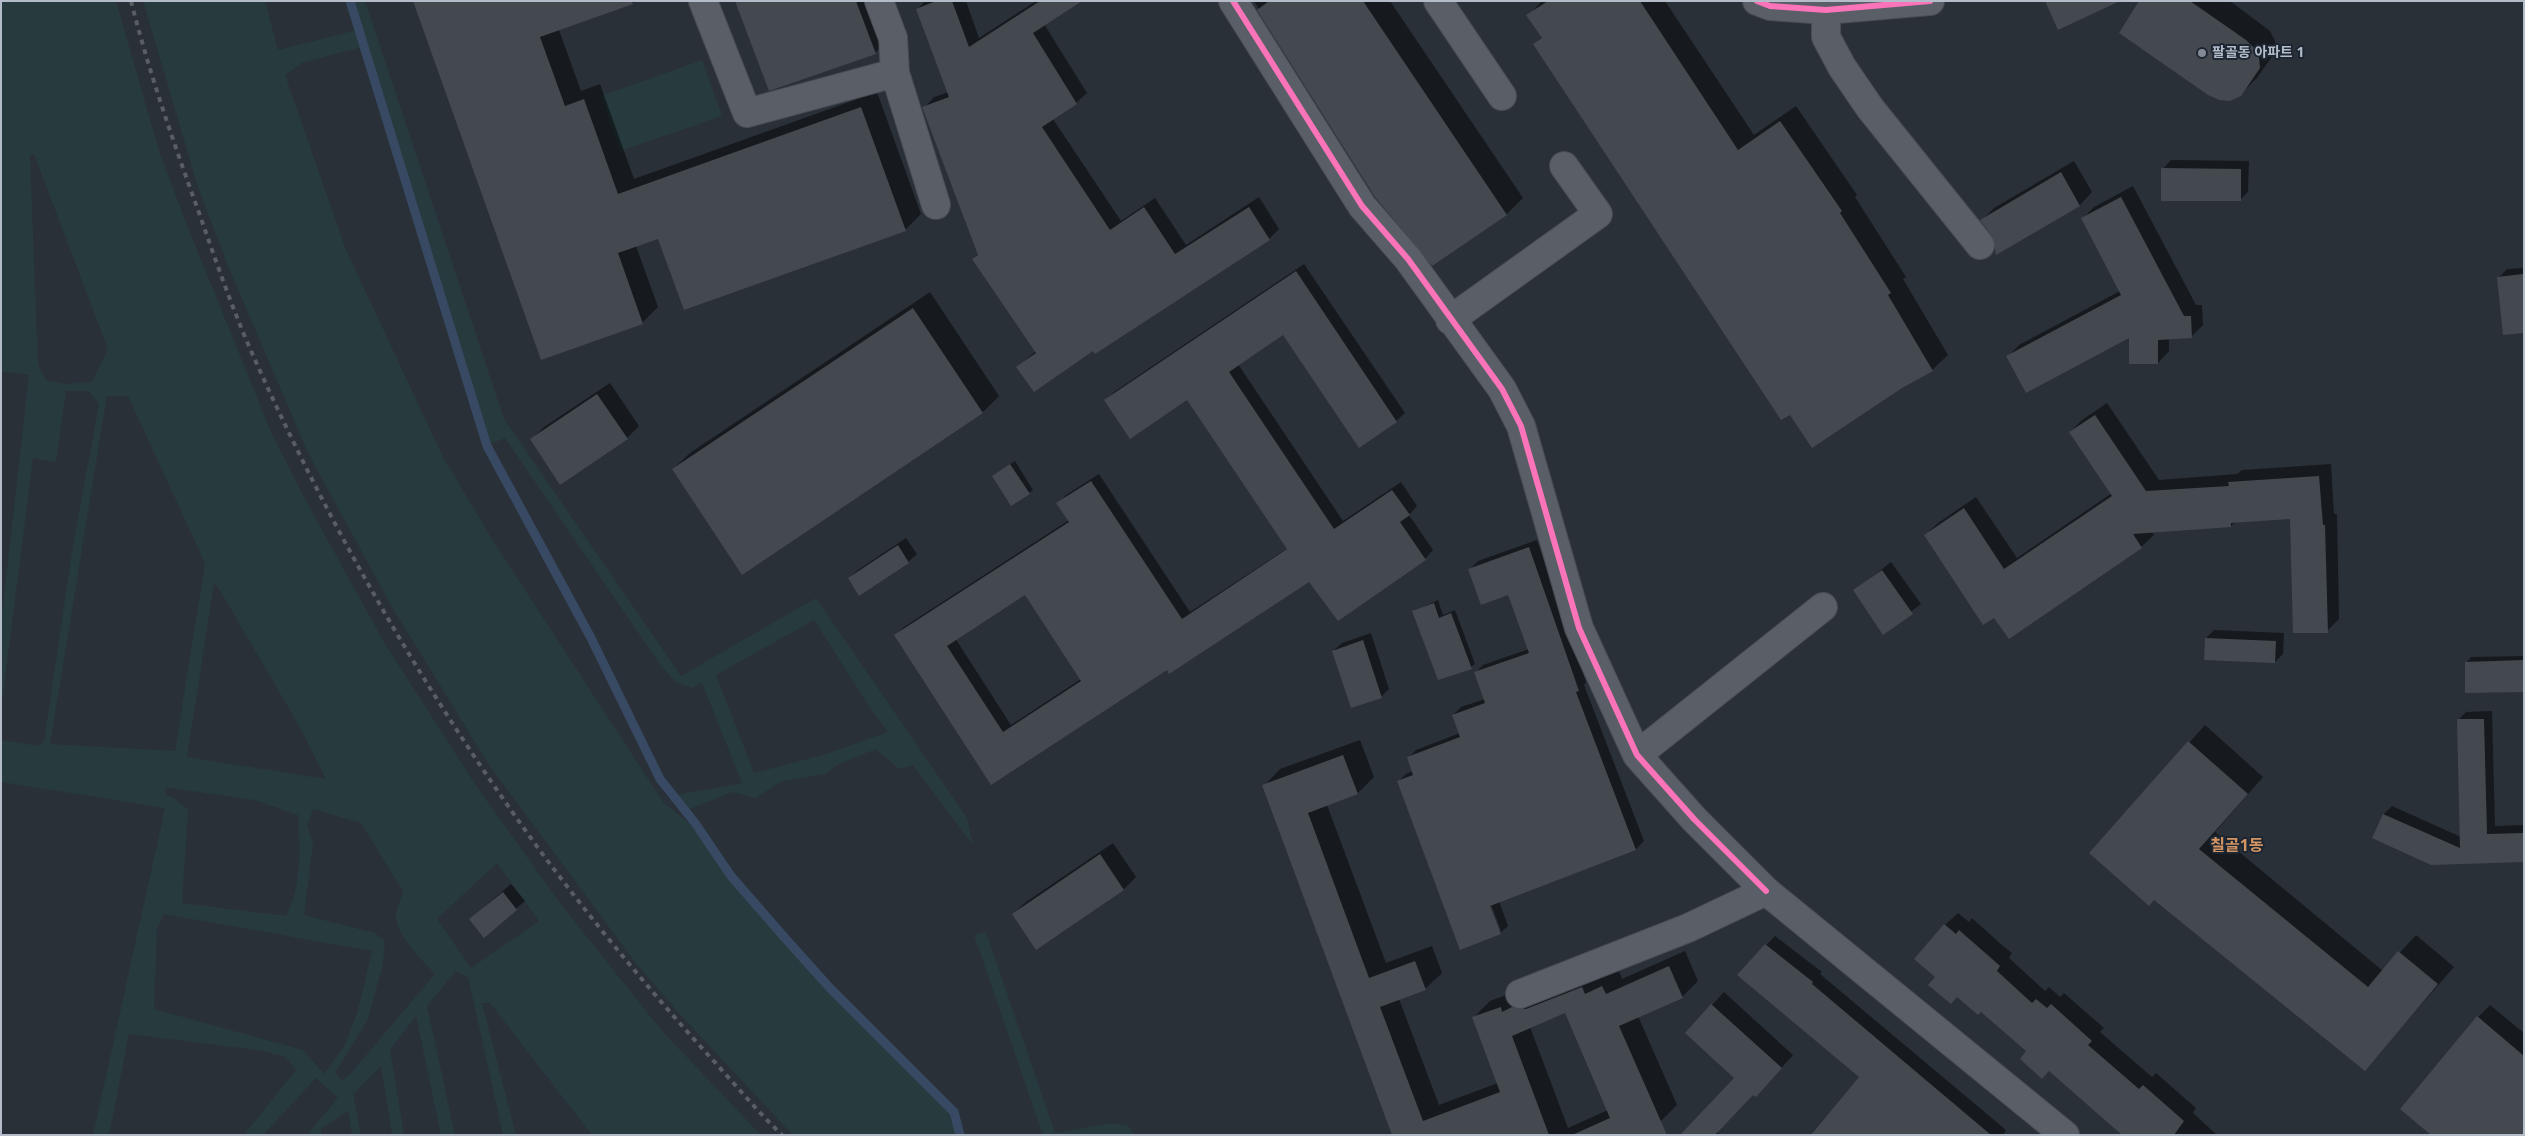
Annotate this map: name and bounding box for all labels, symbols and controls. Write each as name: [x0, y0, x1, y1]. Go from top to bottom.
place label: 팔골동 아파트 1: [2212, 45, 2305, 61]
marker: 팔골동 아파트 1: [2196, 47, 2208, 59]
district label: 칠골1동: [2210, 836, 2264, 856]

